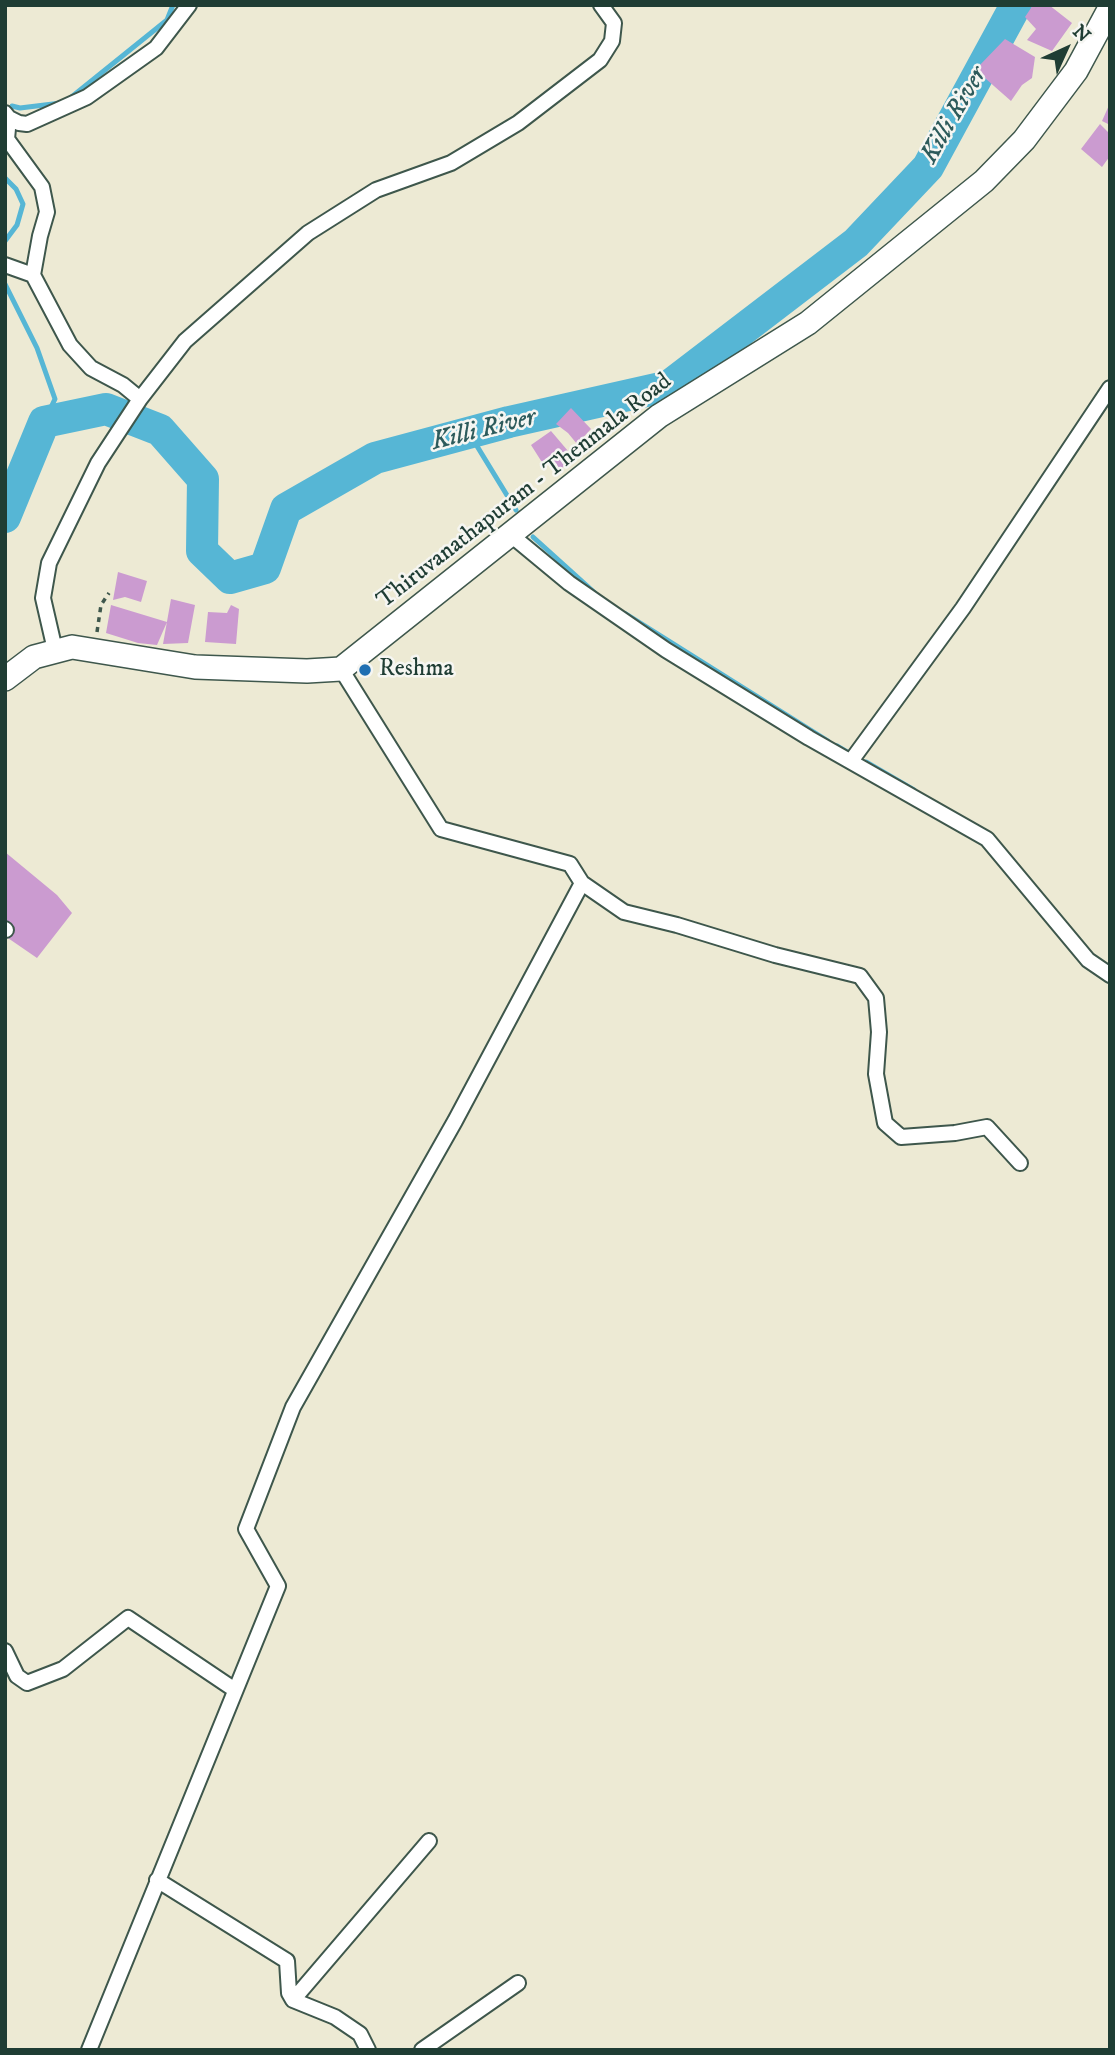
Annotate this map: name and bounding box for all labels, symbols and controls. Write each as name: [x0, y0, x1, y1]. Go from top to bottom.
north arrow: [1031, 14, 1101, 84]
text: N: [1068, 20, 1095, 47]
water label: Killi River: [915, 62, 995, 170]
street label: Thiruvanathapuram - Thenmala Road: [372, 368, 678, 616]
water label: Killi River: [429, 403, 539, 459]
place label: Reshma: [379, 656, 454, 684]
marker: Reshma: [357, 662, 373, 678]

